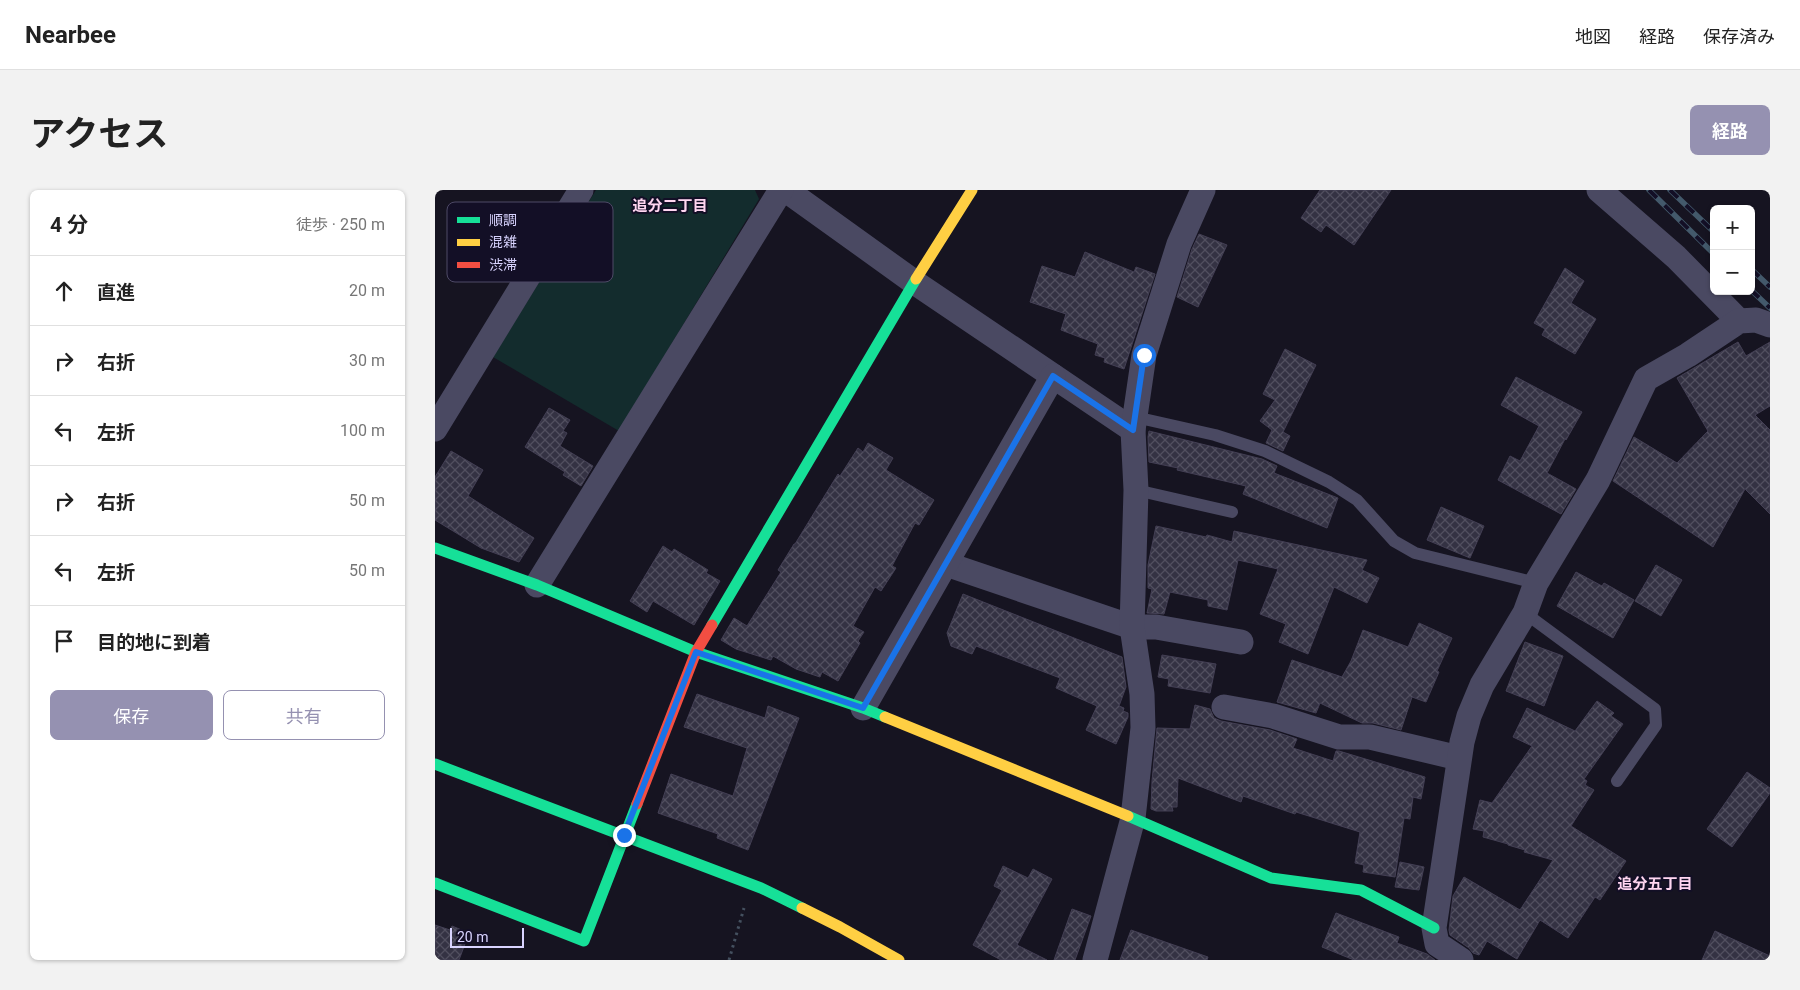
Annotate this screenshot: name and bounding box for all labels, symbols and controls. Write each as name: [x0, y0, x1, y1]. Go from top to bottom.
text: Nearbee: [25, 21, 116, 49]
text: 地図: [1575, 26, 1611, 47]
text: 経路: [1639, 26, 1675, 47]
text: 保存済み: [1703, 26, 1775, 47]
button: 経路: [1690, 105, 1770, 155]
text: アクセス: [30, 114, 168, 155]
district label: 追分二丁目: [632, 197, 708, 215]
legend: [447, 202, 613, 282]
map controls: [1710, 205, 1755, 295]
button: +: [1710, 205, 1755, 250]
text: 順調: [489, 212, 517, 228]
text: 4 分: [50, 213, 88, 237]
text: 徒歩 · 250 m: [296, 215, 385, 234]
text: 混雑: [489, 234, 517, 250]
button: −: [1710, 250, 1755, 295]
text: 渋滞: [489, 257, 517, 273]
icon: ahead: [50, 277, 78, 305]
text: 直進: [97, 281, 135, 304]
text: 20 m: [349, 281, 385, 300]
route start: [1133, 344, 1156, 367]
icon: right: [50, 347, 78, 375]
text: 右折: [97, 351, 135, 374]
text: 30 m: [349, 351, 385, 370]
icon: left: [50, 417, 78, 445]
text: 左折: [97, 421, 135, 444]
text: 100 m: [340, 421, 385, 440]
icon: right: [50, 487, 78, 515]
text: 右折: [97, 491, 135, 514]
text: 50 m: [349, 491, 385, 510]
icon: left: [50, 557, 78, 585]
text: 左折: [97, 561, 135, 584]
text: 50 m: [349, 561, 385, 580]
icon: arrive: [50, 627, 78, 655]
text: 目的地に到着: [97, 631, 211, 654]
button: 保存: [50, 690, 213, 740]
button: 共有: [223, 690, 385, 740]
route end: [613, 824, 636, 847]
district label: 追分五丁目: [1617, 875, 1693, 893]
scale bar: [450, 925, 524, 948]
text: 20 m: [457, 929, 489, 945]

